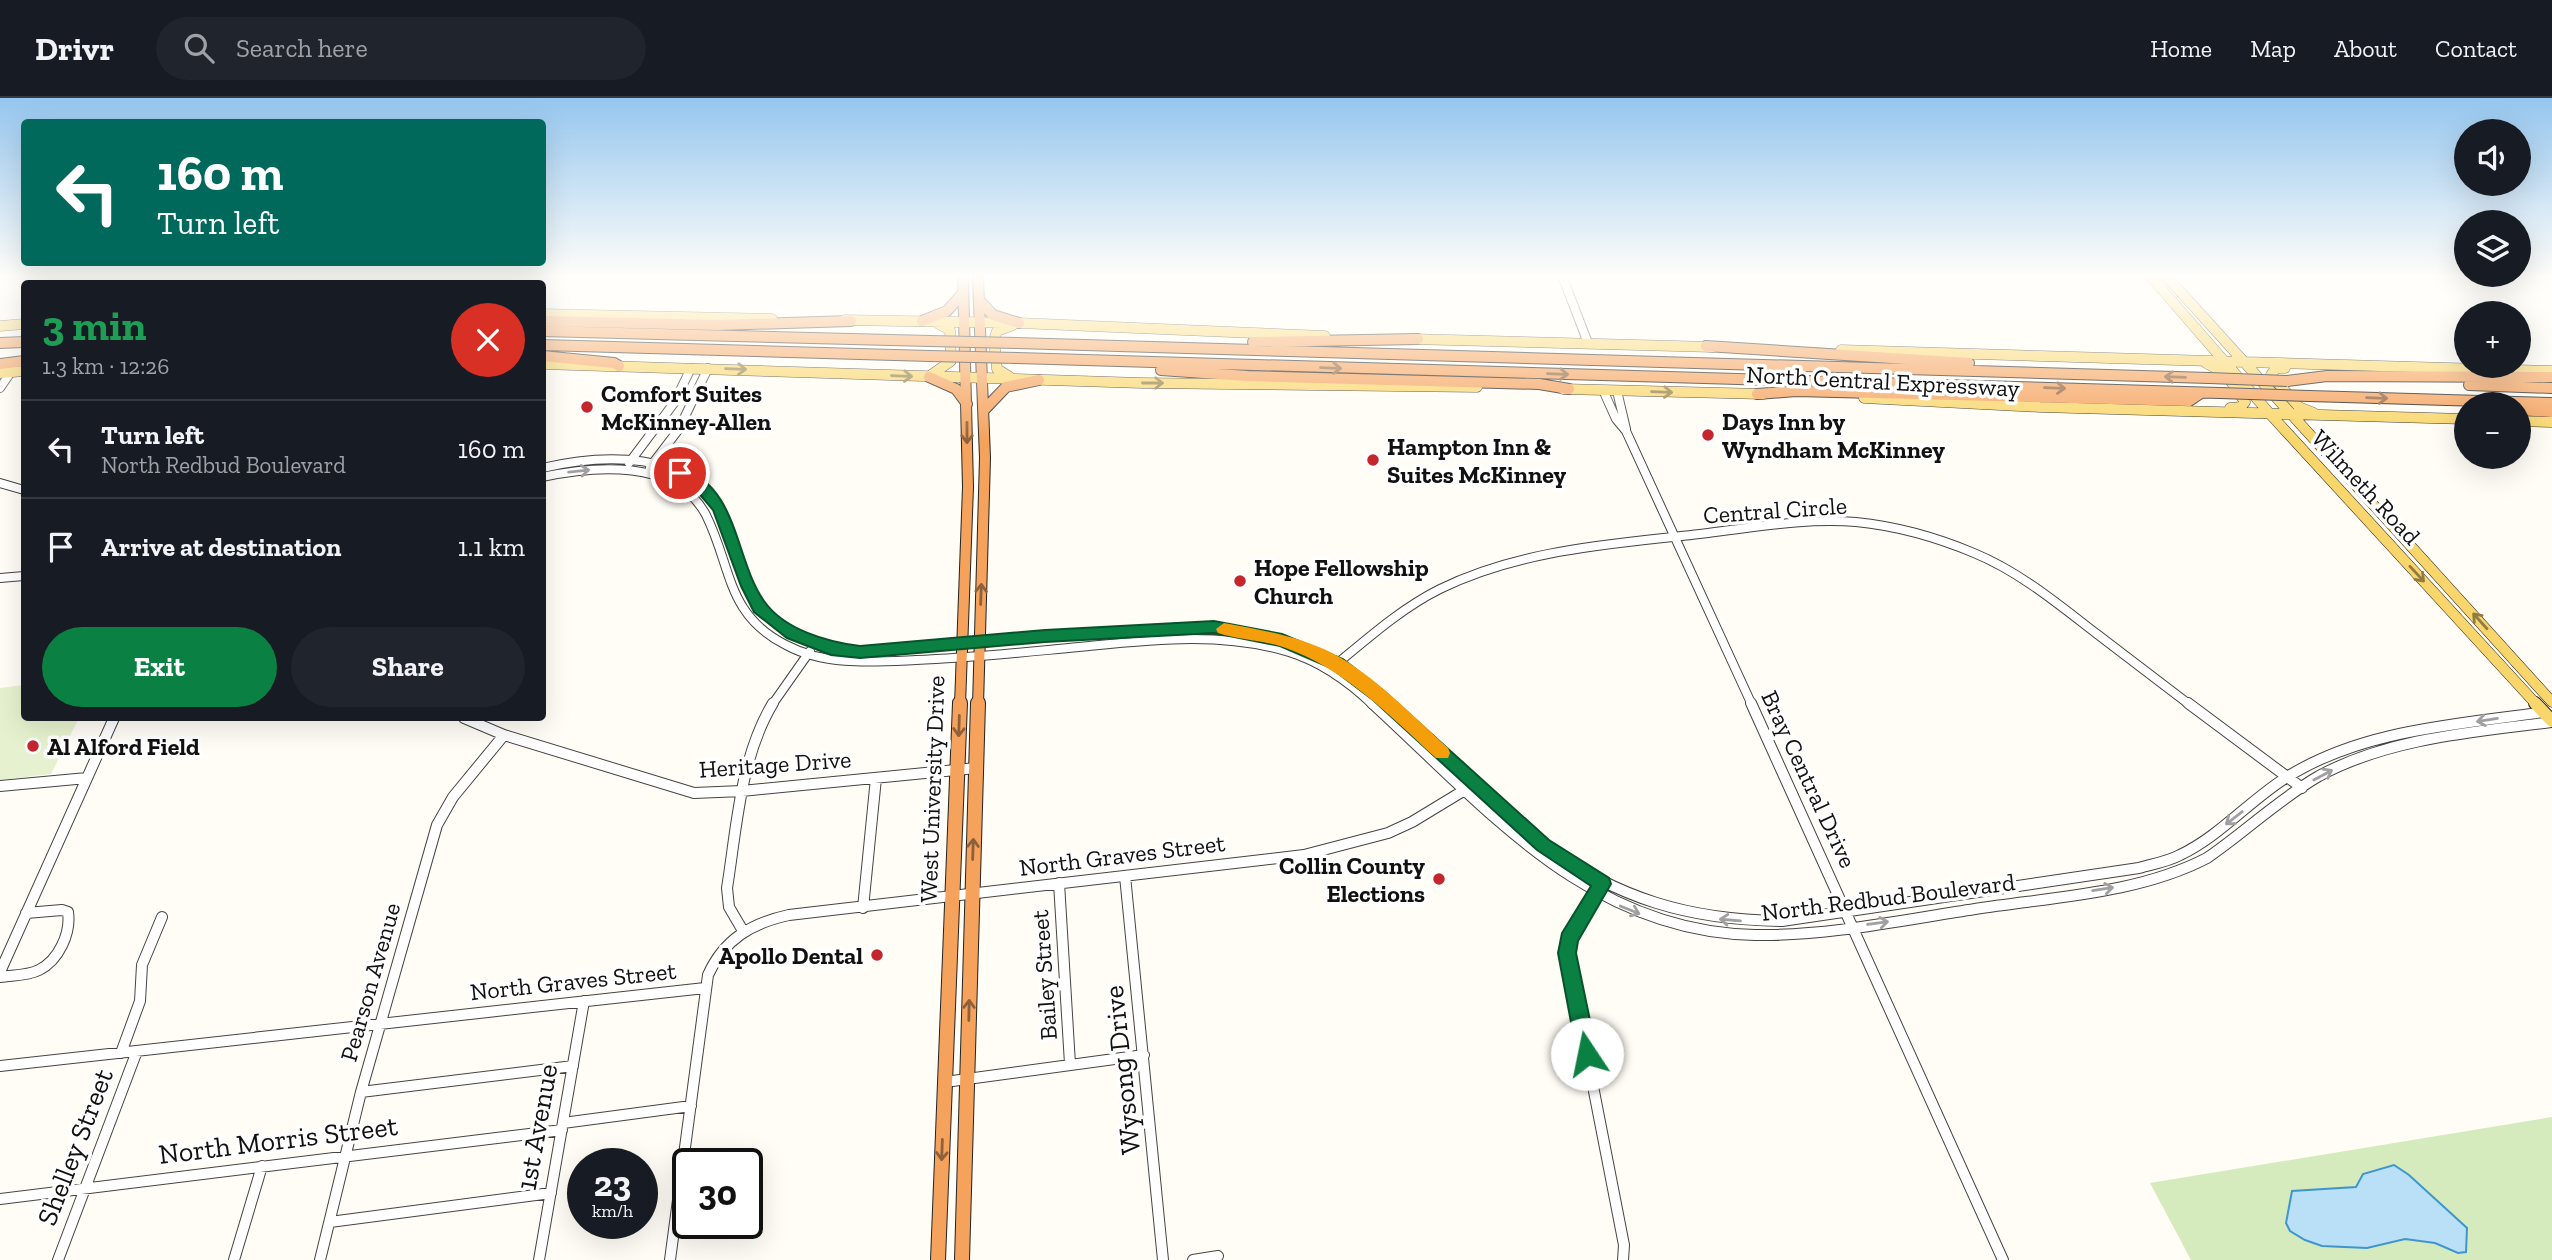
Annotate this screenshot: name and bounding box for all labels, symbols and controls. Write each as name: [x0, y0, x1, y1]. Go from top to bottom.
search box: [156, 17, 646, 80]
text: Drivr: [35, 29, 114, 68]
icon: search: [180, 29, 218, 67]
text: Search here: [236, 32, 368, 64]
text: Home: [2150, 34, 2212, 63]
text: Map: [2250, 34, 2296, 63]
text: About: [2334, 34, 2397, 63]
text: Contact: [2435, 34, 2517, 63]
map controls: [2454, 119, 2531, 469]
button: sound: [2454, 119, 2531, 196]
text: 160 m: [157, 144, 283, 203]
icon: left: [42, 147, 133, 238]
text: Turn left: [157, 204, 279, 242]
button: layers: [2454, 210, 2531, 287]
text: 3 min: [42, 300, 147, 351]
button: +: [2454, 301, 2531, 378]
button: close: [451, 303, 525, 377]
text: 1.3 km · 12:26: [42, 352, 169, 380]
street label: North Central Expressway: [1746, 359, 2021, 403]
one-way arrow: [1319, 361, 1342, 374]
one-way arrow: [724, 363, 747, 376]
one-way arrow: [1547, 367, 1570, 381]
one-way arrow: [890, 369, 913, 382]
one-way arrow: [2163, 371, 2186, 384]
one-way arrow: [1141, 376, 1164, 390]
place label: Comfort Suites McKinney-Allen: [601, 379, 771, 436]
one-way arrow: [2043, 382, 2066, 395]
one-way arrow: [1650, 385, 1673, 399]
one-way arrow: [2365, 391, 2388, 404]
button: −: [2454, 392, 2531, 469]
marker: Comfort Suites McKinney-Allen: [579, 399, 595, 415]
place label: Days Inn by Wyndham McKinney: [1722, 407, 1945, 464]
text: Turn left: [101, 419, 204, 451]
one-way arrow: [961, 421, 974, 444]
street label: Wilmeth Road: [2306, 424, 2426, 550]
marker: Days Inn by Wyndham McKinney: [1700, 427, 1716, 443]
icon: left: [42, 430, 80, 468]
place label: Hampton Inn & Suites McKinney: [1387, 432, 1566, 489]
text: 160 m: [458, 433, 525, 465]
pin: [650, 443, 710, 503]
text: North Redbud Boulevard: [101, 451, 346, 479]
marker: Hampton Inn & Suites McKinney: [1365, 452, 1381, 468]
icon: arrive: [661, 454, 699, 492]
one-way arrow: [567, 464, 590, 477]
street label: Central Circle: [1702, 491, 1848, 529]
icon: arrive: [42, 528, 80, 566]
text: Arrive at destination: [101, 531, 341, 563]
text: 1.1 km: [458, 531, 525, 563]
place label: Hope Fellowship Church: [1254, 553, 1429, 610]
one-way arrow: [2409, 565, 2425, 583]
marker: Hope Fellowship Church: [1232, 573, 1248, 589]
one-way arrow: [975, 583, 988, 606]
one-way arrow: [2471, 613, 2488, 630]
button: Exit: [42, 627, 277, 707]
button: Share: [291, 627, 525, 707]
street label: West University Drive: [914, 675, 950, 903]
street label: Bray Central Drive: [1755, 686, 1863, 872]
one-way arrow: [952, 714, 965, 737]
one-way arrow: [2476, 714, 2499, 727]
place label: Al Alford Field: [47, 732, 200, 761]
marker: Al Alford Field: [25, 738, 41, 754]
street label: Heritage Drive: [698, 744, 852, 784]
one-way arrow: [2313, 768, 2333, 782]
one-way arrow: [2225, 811, 2244, 826]
street label: North Graves Street: [1017, 828, 1227, 882]
one-way arrow: [967, 837, 980, 860]
place label: Collin County Elections: [1279, 851, 1425, 908]
street label: North Redbud Boulevard: [1759, 867, 2017, 927]
marker: Collin County Elections: [1431, 871, 1447, 887]
one-way arrow: [2091, 882, 2114, 895]
street label: Pearson Avenue: [334, 899, 406, 1065]
one-way arrow: [1619, 904, 1640, 917]
street label: Bailey Street: [1025, 909, 1063, 1041]
one-way arrow: [1720, 913, 1742, 926]
one-way arrow: [1866, 916, 1889, 929]
place label: Apollo Dental: [719, 941, 863, 970]
marker: Apollo Dental: [869, 947, 885, 963]
street label: North Graves Street: [468, 956, 678, 1006]
street label: Wysong Drive: [1097, 984, 1147, 1156]
one-way arrow: [962, 999, 976, 1022]
position arrow: [1550, 1017, 1624, 1091]
street label: 1st Avenue: [510, 1061, 564, 1193]
street label: Shelley Street: [30, 1063, 120, 1230]
street label: North Morris Street: [157, 1109, 400, 1171]
one-way arrow: [935, 1138, 948, 1161]
speed limit sign: 30: [672, 1148, 763, 1239]
text: 23: [594, 1163, 631, 1205]
text: km/h: [592, 1200, 633, 1222]

